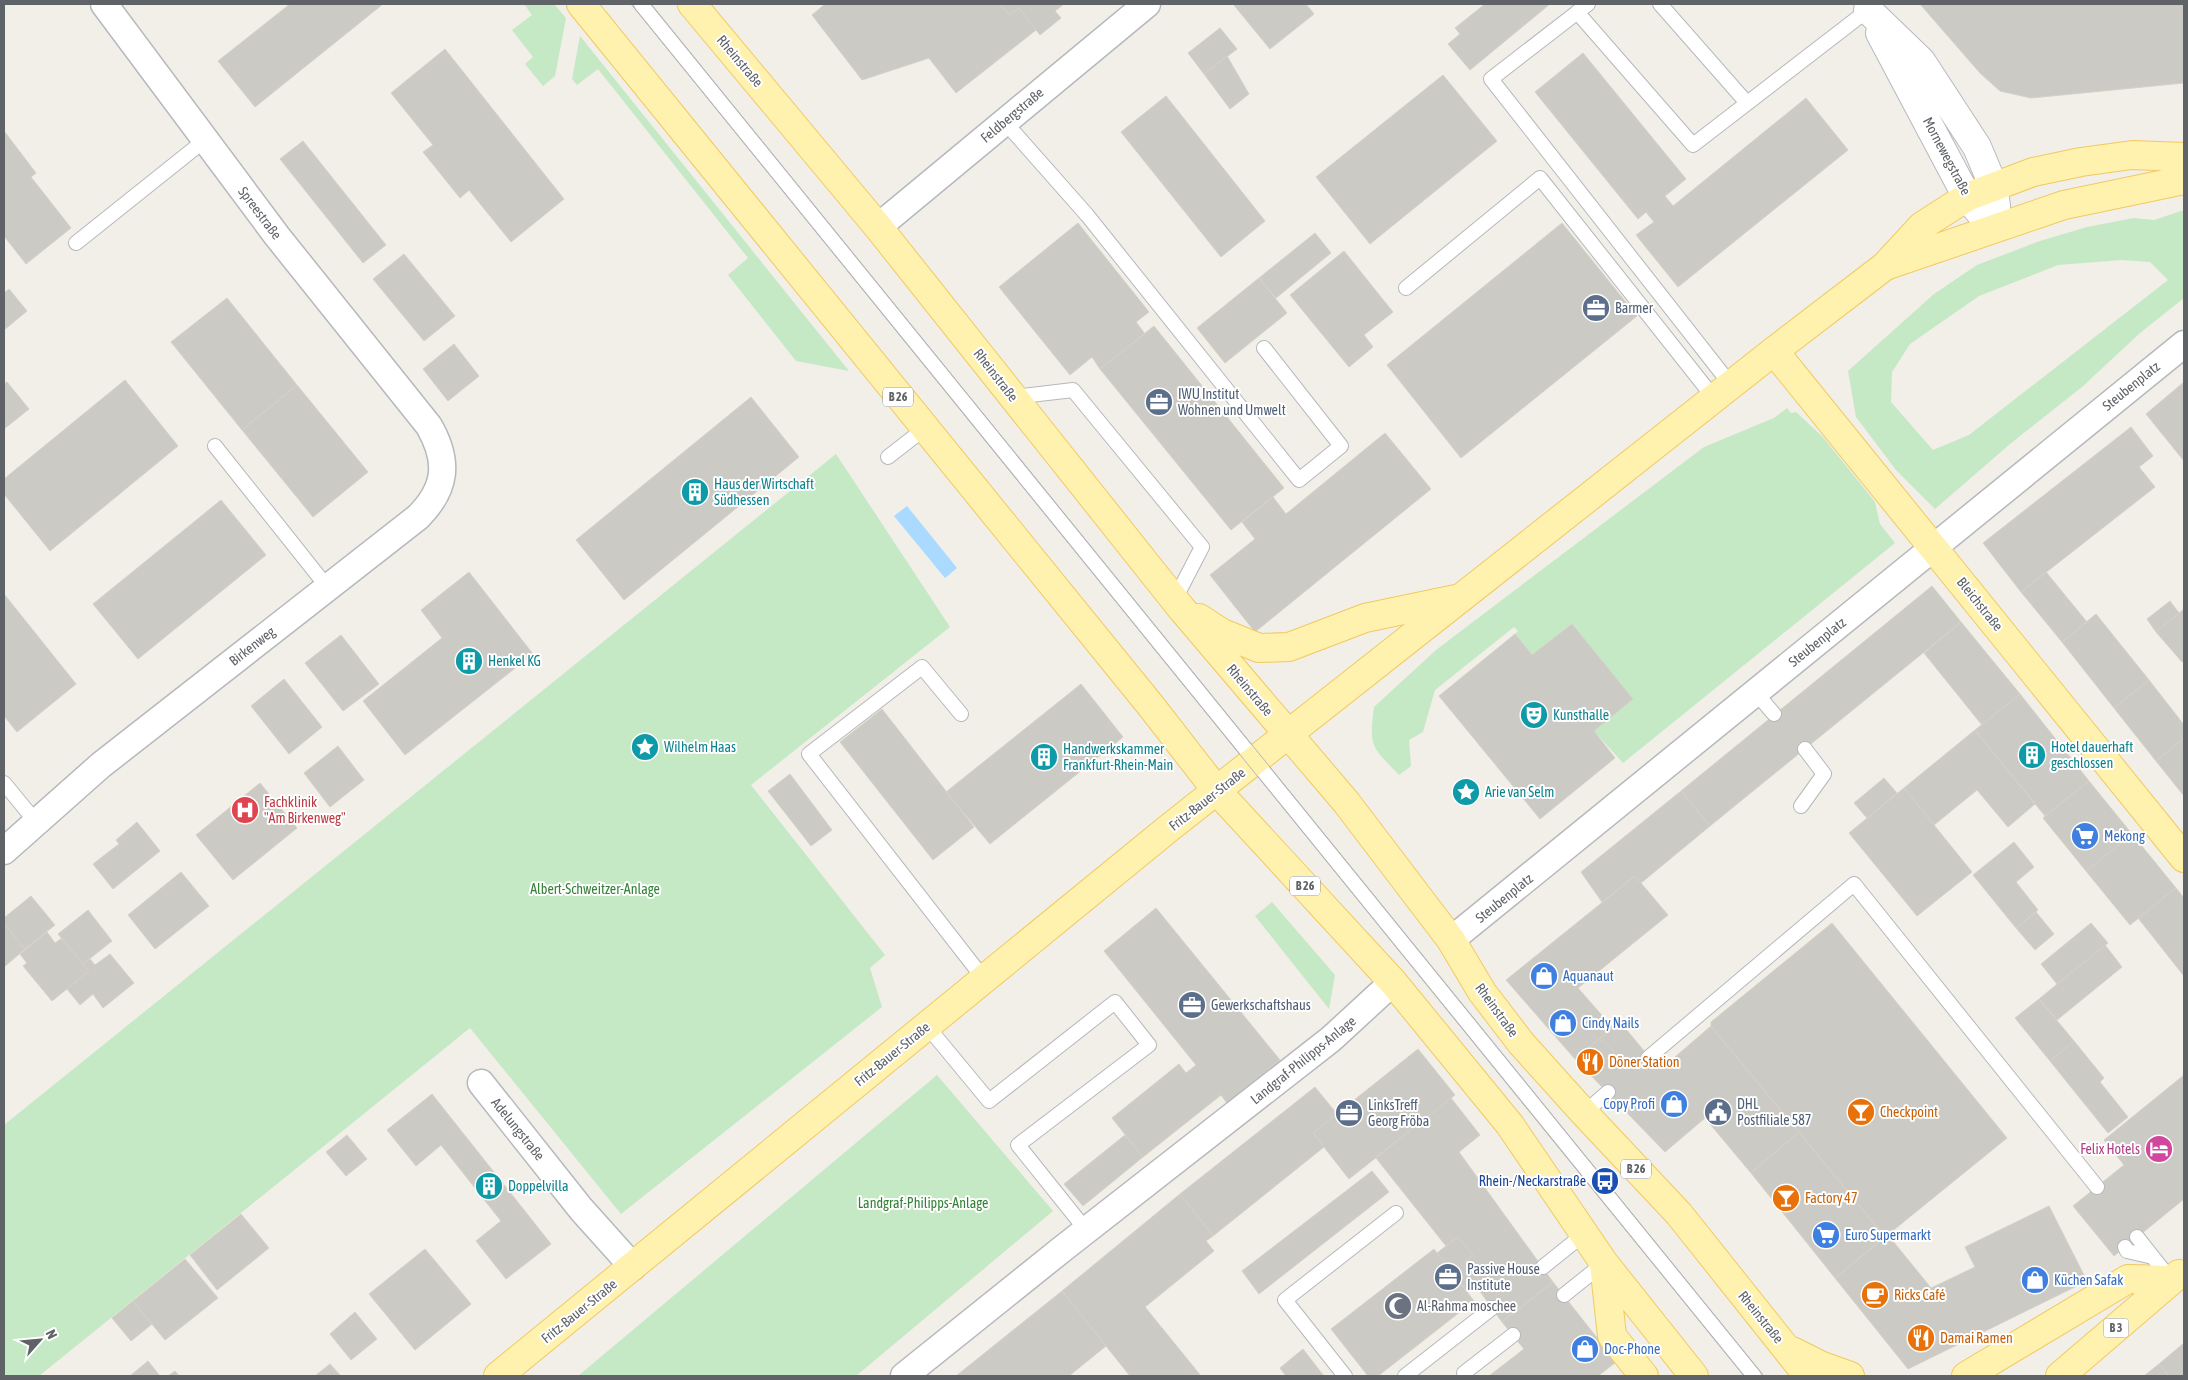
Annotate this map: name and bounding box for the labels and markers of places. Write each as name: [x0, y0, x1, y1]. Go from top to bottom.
office icon: Barmer: [1581, 293, 1611, 323]
place label: Barmer: [1615, 300, 1654, 316]
place label: IWU Institut Wohnen und Umwelt: [1178, 386, 1286, 418]
office icon: IWU Institut Wohnen und Umwelt: [1144, 387, 1174, 417]
place label: Haus der Wirtschaft Südhessen: [714, 476, 814, 508]
building icon: Haus der Wirtschaft Südhessen: [680, 477, 710, 507]
building icon: Henkel KG: [454, 646, 484, 676]
place label: Henkel KG: [488, 653, 541, 669]
theatre icon: Kunsthalle: [1519, 700, 1549, 730]
place label: Kunsthalle: [1553, 707, 1609, 723]
place icon: Wilhelm Haas: [630, 732, 660, 762]
place label: Wilhelm Haas: [664, 739, 736, 755]
place label: Hotel dauerhaft geschlossen: [2051, 739, 2133, 771]
building icon: Hotel dauerhaft geschlossen: [2017, 740, 2047, 770]
place label: Handwerkskammer Frankfurt-Rhein-Main: [1063, 741, 1173, 773]
building icon: Handwerkskammer Frankfurt-Rhein-Main: [1029, 742, 1059, 772]
place icon: Arie van Selm: [1451, 777, 1481, 807]
place label: Arie van Selm: [1485, 784, 1554, 800]
place label: Fachklinik "Am Birkenweg": [264, 794, 346, 826]
hospital icon: Fachklinik "Am Birkenweg": [230, 795, 260, 825]
supermarket icon: Mekong: [2070, 821, 2100, 851]
place label: Mekong: [2104, 828, 2145, 844]
shop icon: Aquanaut: [1529, 961, 1559, 991]
place label: Aquanaut: [1563, 968, 1614, 984]
office icon: Gewerkschaftshaus: [1177, 990, 1207, 1020]
place label: Gewerkschaftshaus: [1211, 997, 1311, 1013]
shop icon: Cindy Nails: [1548, 1008, 1578, 1038]
place label: Cindy Nails: [1582, 1015, 1639, 1031]
restaurant icon: Döner Station: [1575, 1047, 1605, 1077]
place label: Döner Station: [1609, 1054, 1680, 1070]
shop icon: Copy Profi: [1659, 1089, 1689, 1119]
place label: Copy Profi: [1603, 1096, 1655, 1112]
place label: DHL Postfiliale 587: [1737, 1096, 1811, 1128]
place label: LinksTreff Georg Fröba: [1368, 1097, 1429, 1129]
public building icon: DHL Postfiliale 587: [1703, 1097, 1733, 1127]
bar icon: Checkpoint: [1846, 1097, 1876, 1127]
office icon: LinksTreff Georg Fröba: [1334, 1098, 1364, 1128]
place label: Checkpoint: [1880, 1104, 1938, 1120]
hotel icon: Felix Hotels: [2144, 1134, 2174, 1164]
place label: Felix Hotels: [2080, 1141, 2140, 1157]
bus stop icon: Rhein-/Neckarstraße: [1590, 1166, 1620, 1196]
building icon: Doppelvilla: [474, 1171, 504, 1201]
place label: Rhein-/Neckarstraße: [1479, 1173, 1586, 1189]
place label: Doppelvilla: [508, 1178, 569, 1194]
bar icon: Factory 47: [1771, 1183, 1801, 1213]
place label: Factory 47: [1805, 1190, 1858, 1206]
supermarket icon: Euro Supermarkt: [1811, 1220, 1841, 1250]
place label: Euro Supermarkt: [1845, 1227, 1931, 1243]
place label: Passive House Institute: [1467, 1261, 1540, 1293]
office icon: Passive House Institute: [1433, 1262, 1463, 1292]
shop icon: Küchen Safak: [2020, 1265, 2050, 1295]
place label: Küchen Safak: [2054, 1272, 2123, 1288]
cafe icon: Ricks Café: [1860, 1280, 1890, 1310]
place label: Ricks Café: [1894, 1287, 1945, 1303]
mosque icon: Al-Rahma moschee: [1383, 1291, 1413, 1321]
place label: Al-Rahma moschee: [1417, 1298, 1516, 1314]
restaurant icon: Damai Ramen: [1906, 1323, 1936, 1353]
place label: Damai Ramen: [1940, 1330, 2013, 1346]
shop icon: Doc-Phone: [1570, 1334, 1600, 1364]
place label: Doc-Phone: [1604, 1341, 1660, 1357]

